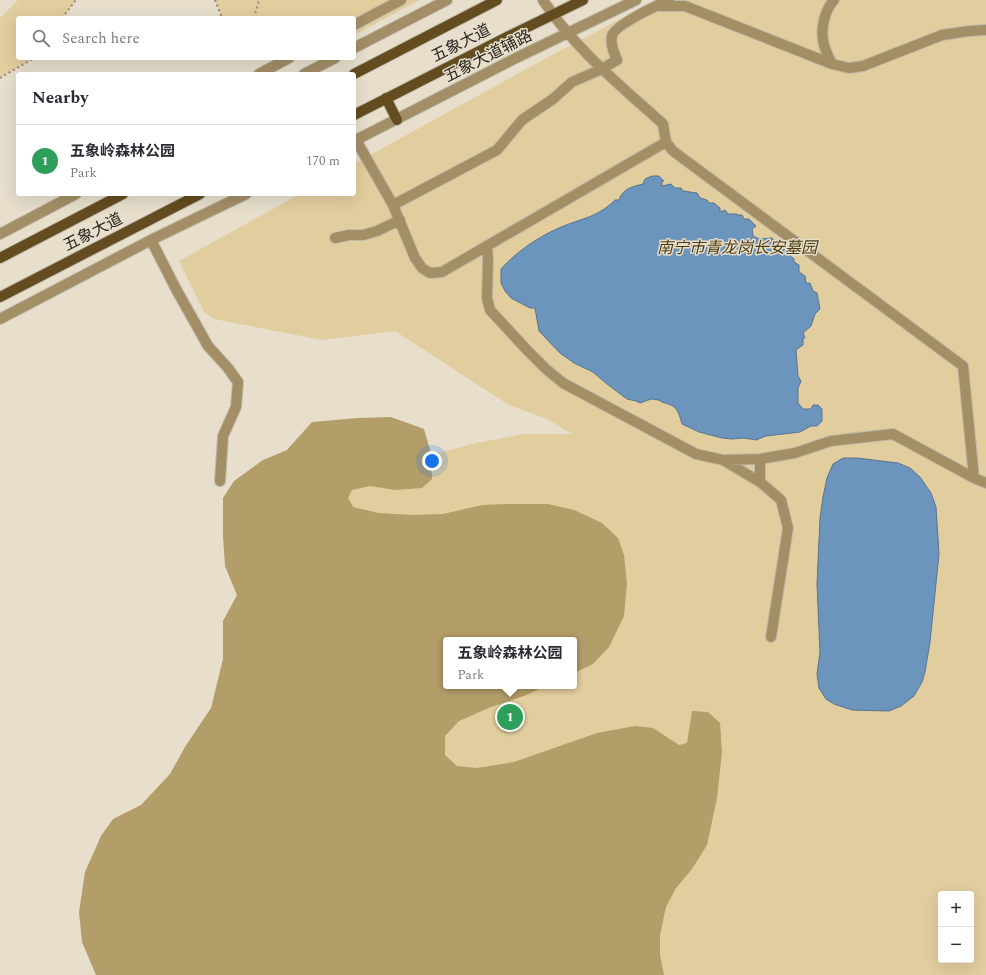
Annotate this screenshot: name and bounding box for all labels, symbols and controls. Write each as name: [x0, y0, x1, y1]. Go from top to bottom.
search box: [16, 16, 356, 60]
street label: 五象大道: [427, 18, 495, 68]
street label: 五象大道辅路: [440, 24, 536, 88]
icon: search: [30, 27, 52, 49]
text: Search here: [62, 27, 140, 50]
text: Nearby: [32, 85, 88, 111]
text: 五象岭森林公园: [70, 140, 175, 163]
text: 1: [41, 151, 49, 171]
text: 170 m: [306, 151, 340, 171]
text: Park: [70, 163, 97, 183]
street label: 五象大道: [59, 207, 127, 257]
park label: 南宁市青龙岗长安墓园: [657, 236, 819, 260]
your location: [422, 451, 442, 471]
popup: [443, 637, 577, 689]
text: 五象岭森林公园: [457, 642, 563, 665]
text: Park: [457, 665, 484, 685]
pin: 1: [497, 702, 523, 732]
map controls: [938, 891, 974, 963]
button: +: [938, 891, 974, 927]
button: −: [938, 927, 974, 963]

